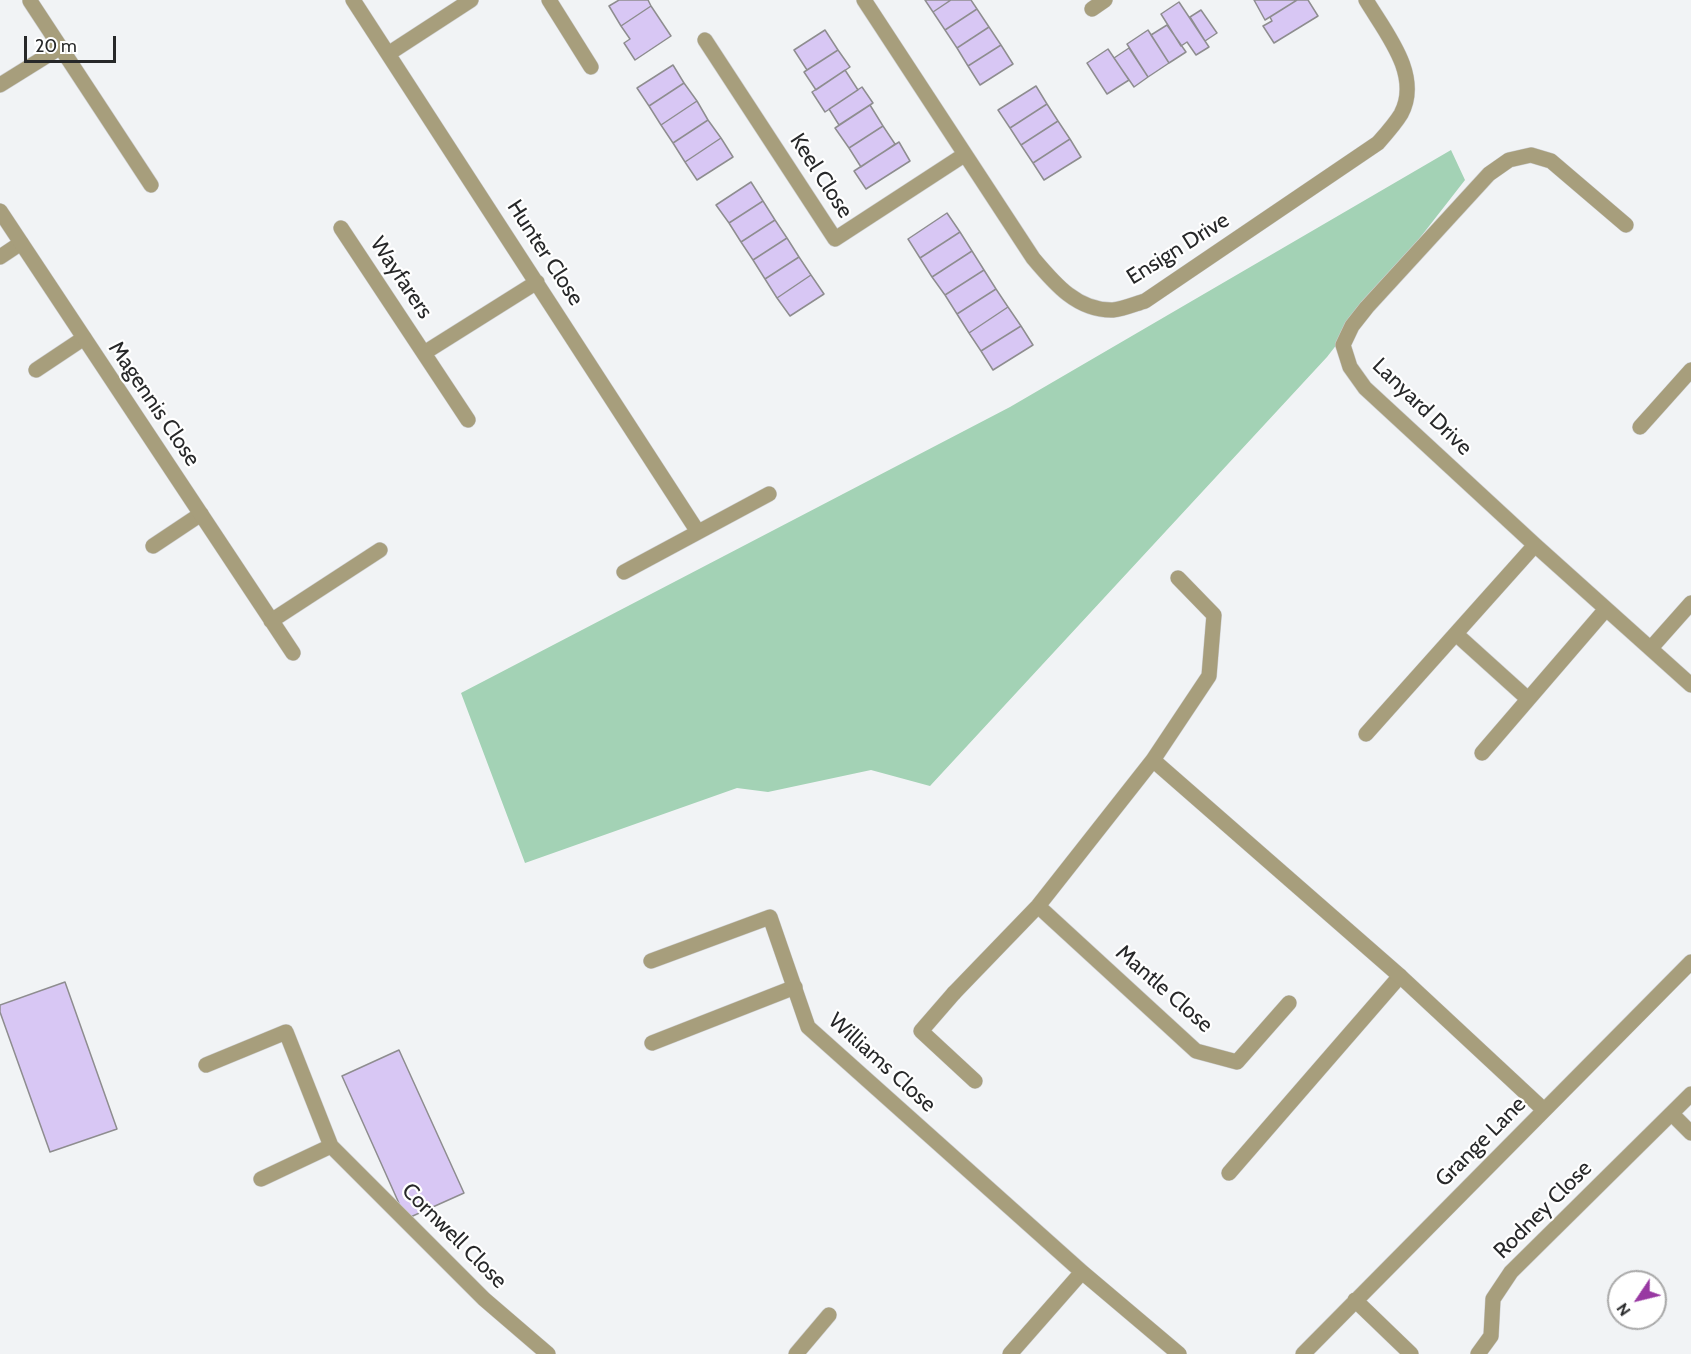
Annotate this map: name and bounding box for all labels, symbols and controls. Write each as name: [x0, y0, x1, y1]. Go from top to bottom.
scale bar: [27, 24, 118, 62]
text: 20 m: [35, 35, 77, 57]
street label: Keel Close: [784, 129, 858, 223]
street label: Hunter Close: [501, 195, 589, 311]
street label: Ensign Drive: [1122, 207, 1234, 291]
street label: Wayfarers: [364, 232, 438, 324]
street label: Magennis Close: [103, 337, 205, 471]
street label: Lanyard Drive: [1367, 353, 1477, 461]
street label: Mantle Close: [1110, 940, 1218, 1038]
street label: Williams Close: [823, 1008, 941, 1118]
street label: Grange Lane: [1430, 1091, 1532, 1193]
street label: Rodney Close: [1488, 1155, 1598, 1265]
street label: Cornwell Close: [396, 1178, 512, 1294]
north arrow: [1607, 1270, 1667, 1330]
text: N: [1612, 1299, 1635, 1320]

